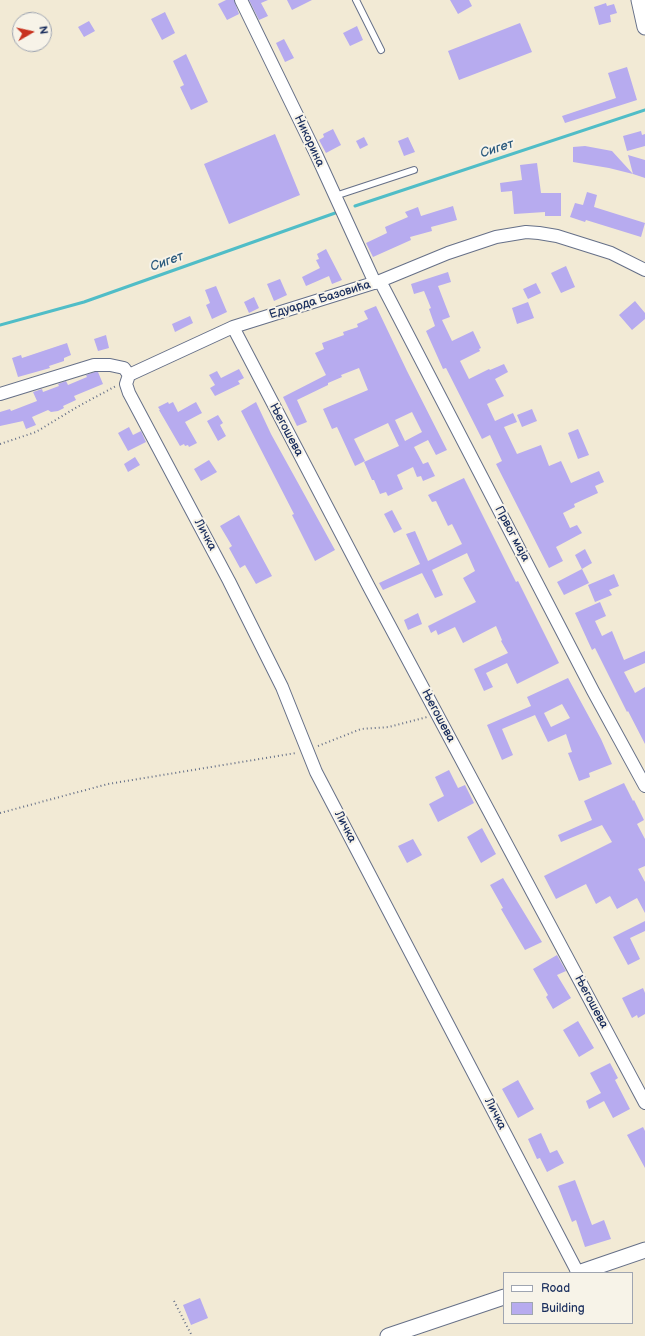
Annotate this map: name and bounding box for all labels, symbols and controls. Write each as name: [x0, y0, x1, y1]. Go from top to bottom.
north arrow: [12, 12, 52, 52]
text: N: [36, 25, 50, 35]
street label: Никорина: [291, 113, 327, 169]
water label: Сигет: [478, 136, 516, 162]
water label: Сигет: [148, 249, 186, 275]
street label: Едуарда Базовића: [268, 278, 372, 322]
street label: Његошева: [266, 401, 306, 459]
street label: Првог маја: [491, 504, 533, 564]
street label: Личка: [191, 517, 219, 553]
street label: Његошева: [418, 687, 458, 745]
street label: Личка: [331, 809, 359, 845]
street label: Његошева: [571, 973, 611, 1031]
street label: Личка: [481, 1096, 509, 1132]
legend: [503, 1272, 633, 1324]
text: Road: [541, 1281, 570, 1296]
text: Building: [541, 1301, 585, 1316]

